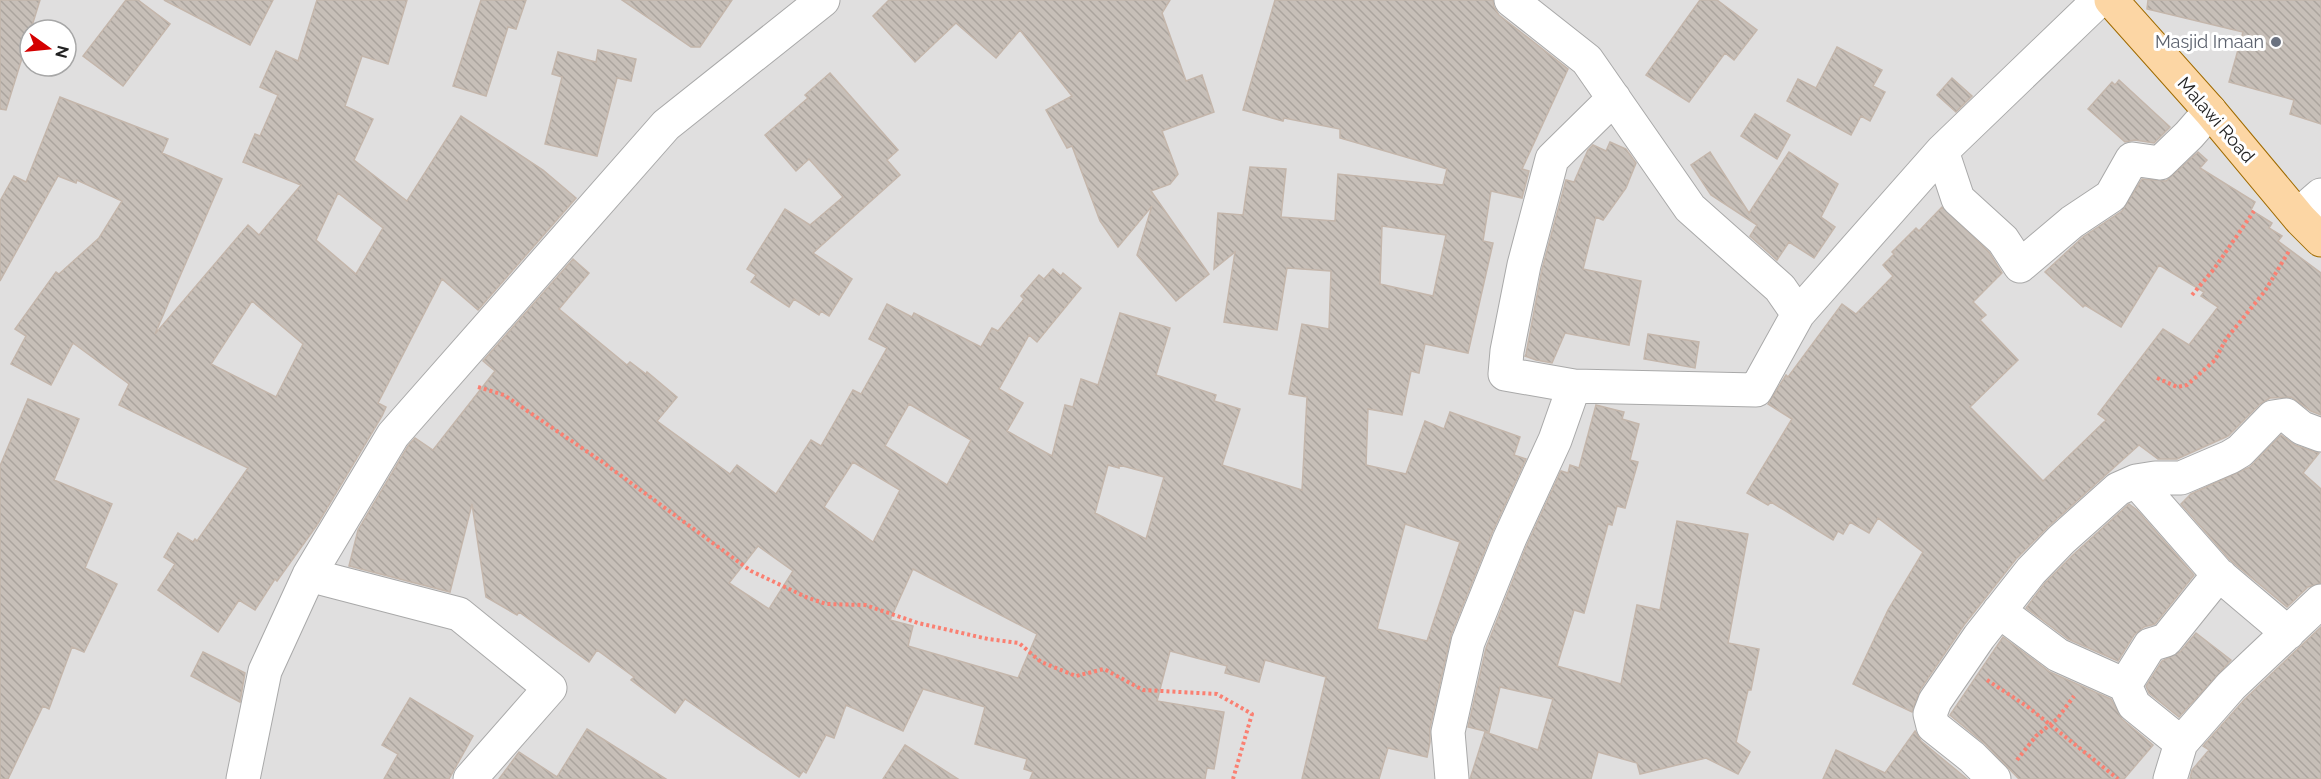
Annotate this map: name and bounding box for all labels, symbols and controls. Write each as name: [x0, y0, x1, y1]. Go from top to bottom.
north arrow: [18, 18, 78, 78]
place label: Masjid Imaan: [2155, 31, 2264, 52]
marker: Masjid Imaan: [2269, 35, 2283, 49]
text: N: [51, 43, 73, 60]
street label: Malawi Road: [2174, 73, 2259, 167]

